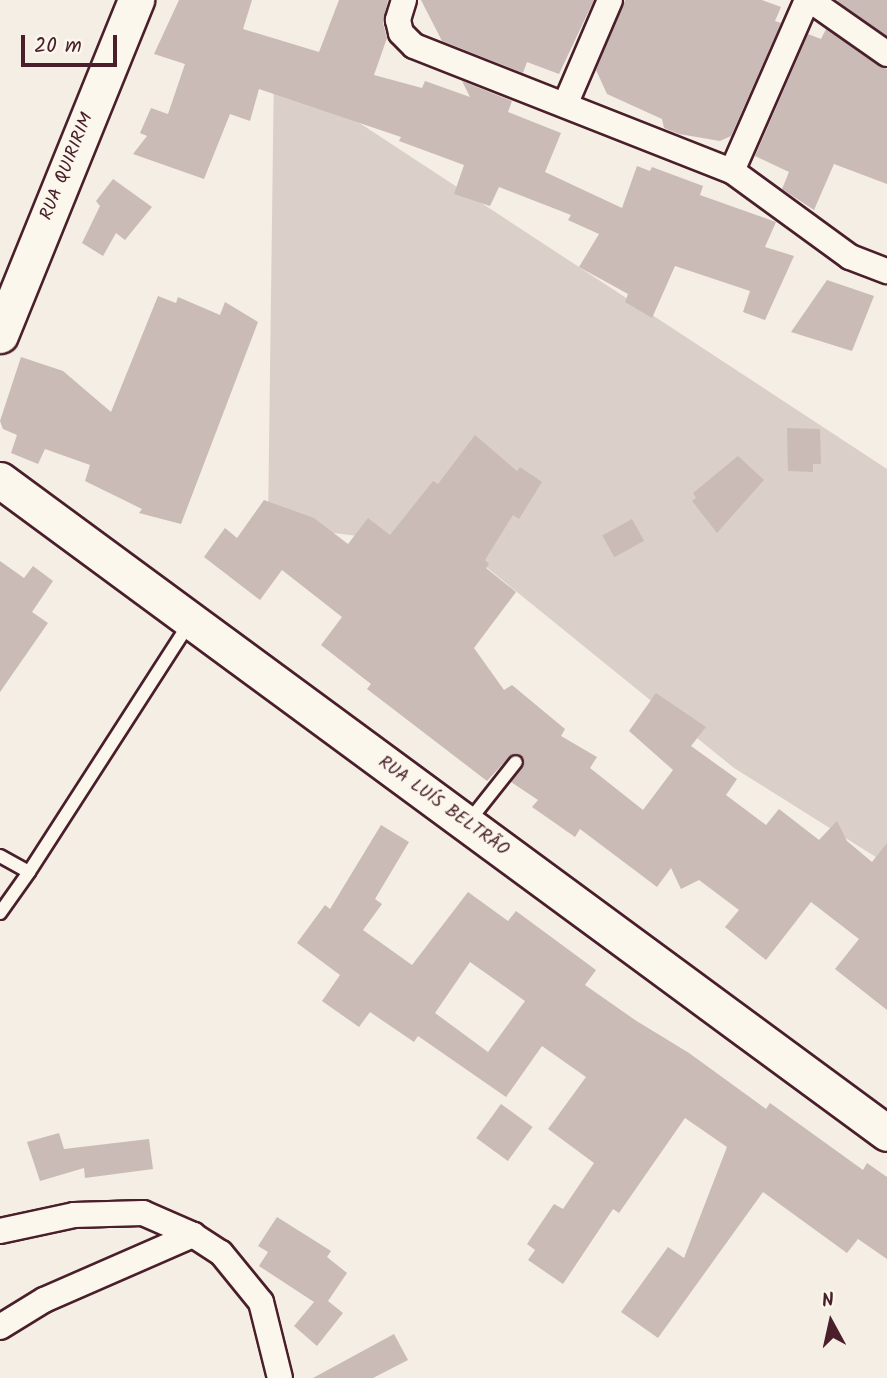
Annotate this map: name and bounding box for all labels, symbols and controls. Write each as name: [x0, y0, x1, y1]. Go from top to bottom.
scale bar: [24, 21, 121, 65]
text: 20 m: [34, 30, 82, 63]
street label: RUA QUIRIRIM: [37, 110, 99, 224]
street label: RUA LUÍS BELTRÃO: [373, 752, 513, 862]
text: N: [820, 1286, 836, 1317]
north arrow: [796, 1287, 866, 1357]

